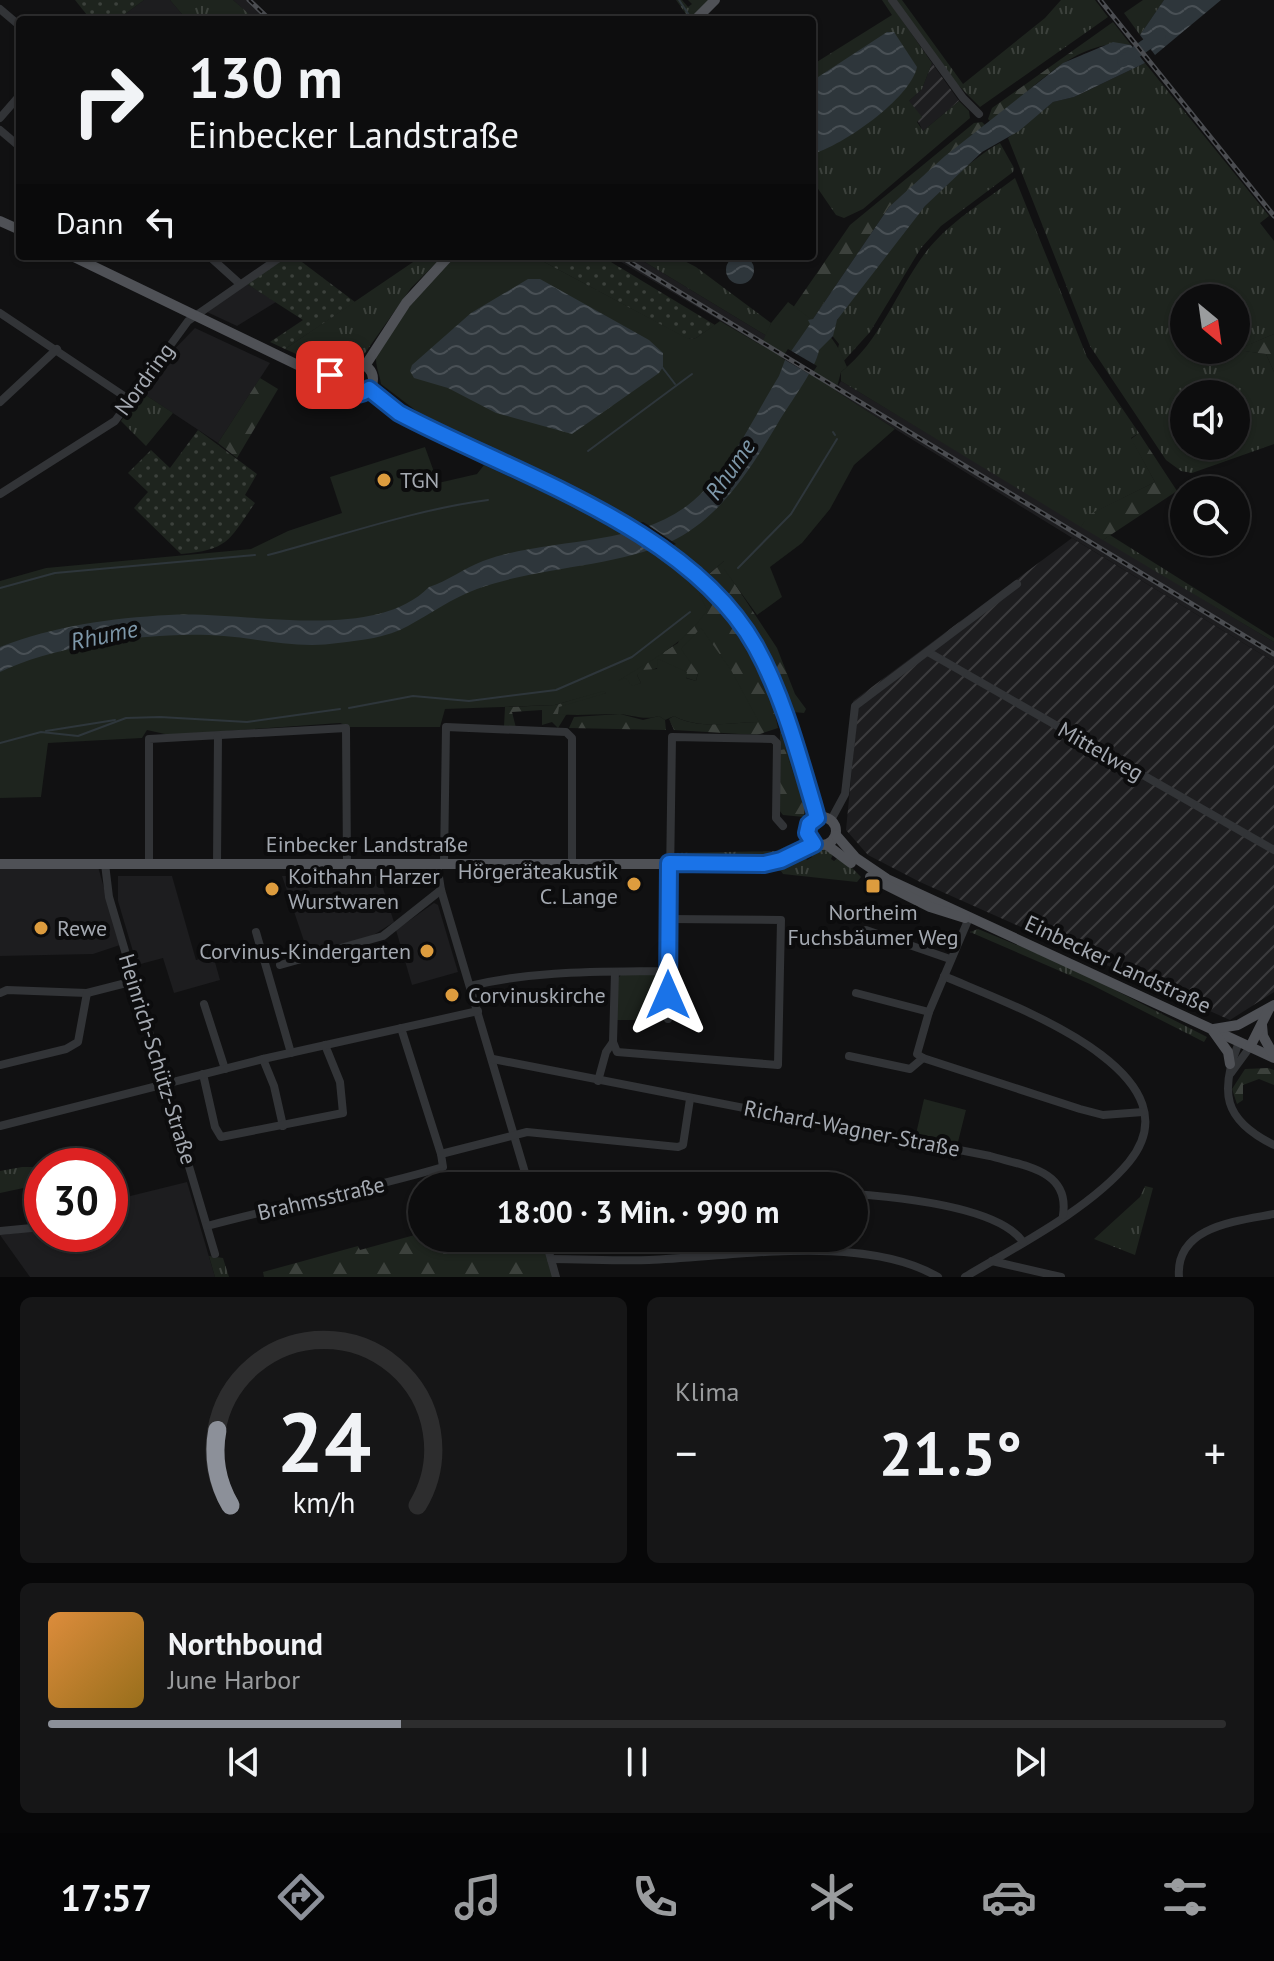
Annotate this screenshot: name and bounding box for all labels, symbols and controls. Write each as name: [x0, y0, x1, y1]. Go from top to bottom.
text: 130 m: [188, 41, 343, 113]
icon: right: [56, 48, 160, 152]
text: Einbecker Landstraße: [188, 111, 519, 158]
icon: left: [139, 200, 183, 244]
text: Dann: [56, 203, 123, 242]
north arrow: [1170, 284, 1250, 364]
map controls: [1170, 284, 1250, 556]
street label: Nordring: [108, 337, 180, 421]
pin: [296, 341, 364, 409]
icon: arrive: [308, 353, 352, 397]
button: sound: [1170, 380, 1250, 460]
water label: Rhume: [698, 432, 762, 506]
place label: TGN: [400, 466, 439, 494]
marker: TGN: [375, 471, 393, 489]
button: search: [1170, 476, 1250, 556]
water label: Rhume: [68, 613, 140, 657]
street label: Mittelweg: [1053, 715, 1149, 787]
street label: Einbecker Landstraße: [266, 830, 468, 858]
place label: Hörgeräteakustik C. Lange: [458, 857, 618, 910]
place label: Koithahn Harzer Wurstwaren: [288, 862, 440, 915]
marker: Hörgeräteakustik C. Lange: [625, 875, 643, 893]
marker: Northeim Fuchsbäumer Weg: [864, 877, 882, 895]
marker: Koithahn Harzer Wurstwaren: [263, 880, 281, 898]
place label: Northeim Fuchsbäumer Weg: [787, 898, 959, 951]
street label: Einbecker Landstraße: [1020, 909, 1216, 1019]
place label: Rewe: [57, 914, 107, 942]
marker: Rewe: [32, 919, 50, 937]
place label: Corvinus-Kindergarten: [199, 937, 411, 965]
marker: Corvinus-Kindergarten: [418, 942, 436, 960]
street label: Heinrich-Schütz-Straße: [113, 950, 203, 1168]
position arrow: [626, 953, 710, 1037]
place label: Corvinuskirche: [468, 981, 606, 1009]
marker: Corvinuskirche: [443, 986, 461, 1004]
street label: Richard-Wagner-Straße: [742, 1093, 962, 1163]
speed limit sign: 30: [24, 1148, 128, 1252]
street label: Brahmsstraße: [255, 1170, 387, 1226]
text: 18:00 · 3 Min. · 990 m: [497, 1192, 779, 1231]
text: Klima: [675, 1375, 739, 1408]
text: 24: [276, 1387, 371, 1495]
text: 21.5°: [879, 1414, 1022, 1492]
text: −: [675, 1424, 697, 1481]
text: +: [1204, 1424, 1226, 1481]
text: km/h: [292, 1484, 355, 1521]
text: Northbound: [168, 1624, 323, 1663]
text: June Harbor: [168, 1663, 300, 1696]
icon: previous: [222, 1740, 266, 1784]
icon: pause: [615, 1740, 659, 1784]
icon: next: [1008, 1740, 1052, 1784]
icon: directions: [273, 1869, 329, 1925]
icon: music: [450, 1869, 506, 1925]
icon: phone: [627, 1869, 683, 1925]
icon: climate: [804, 1869, 860, 1925]
icon: car: [981, 1869, 1037, 1925]
icon: filters: [1157, 1869, 1213, 1925]
text: 17:57: [60, 1874, 152, 1921]

